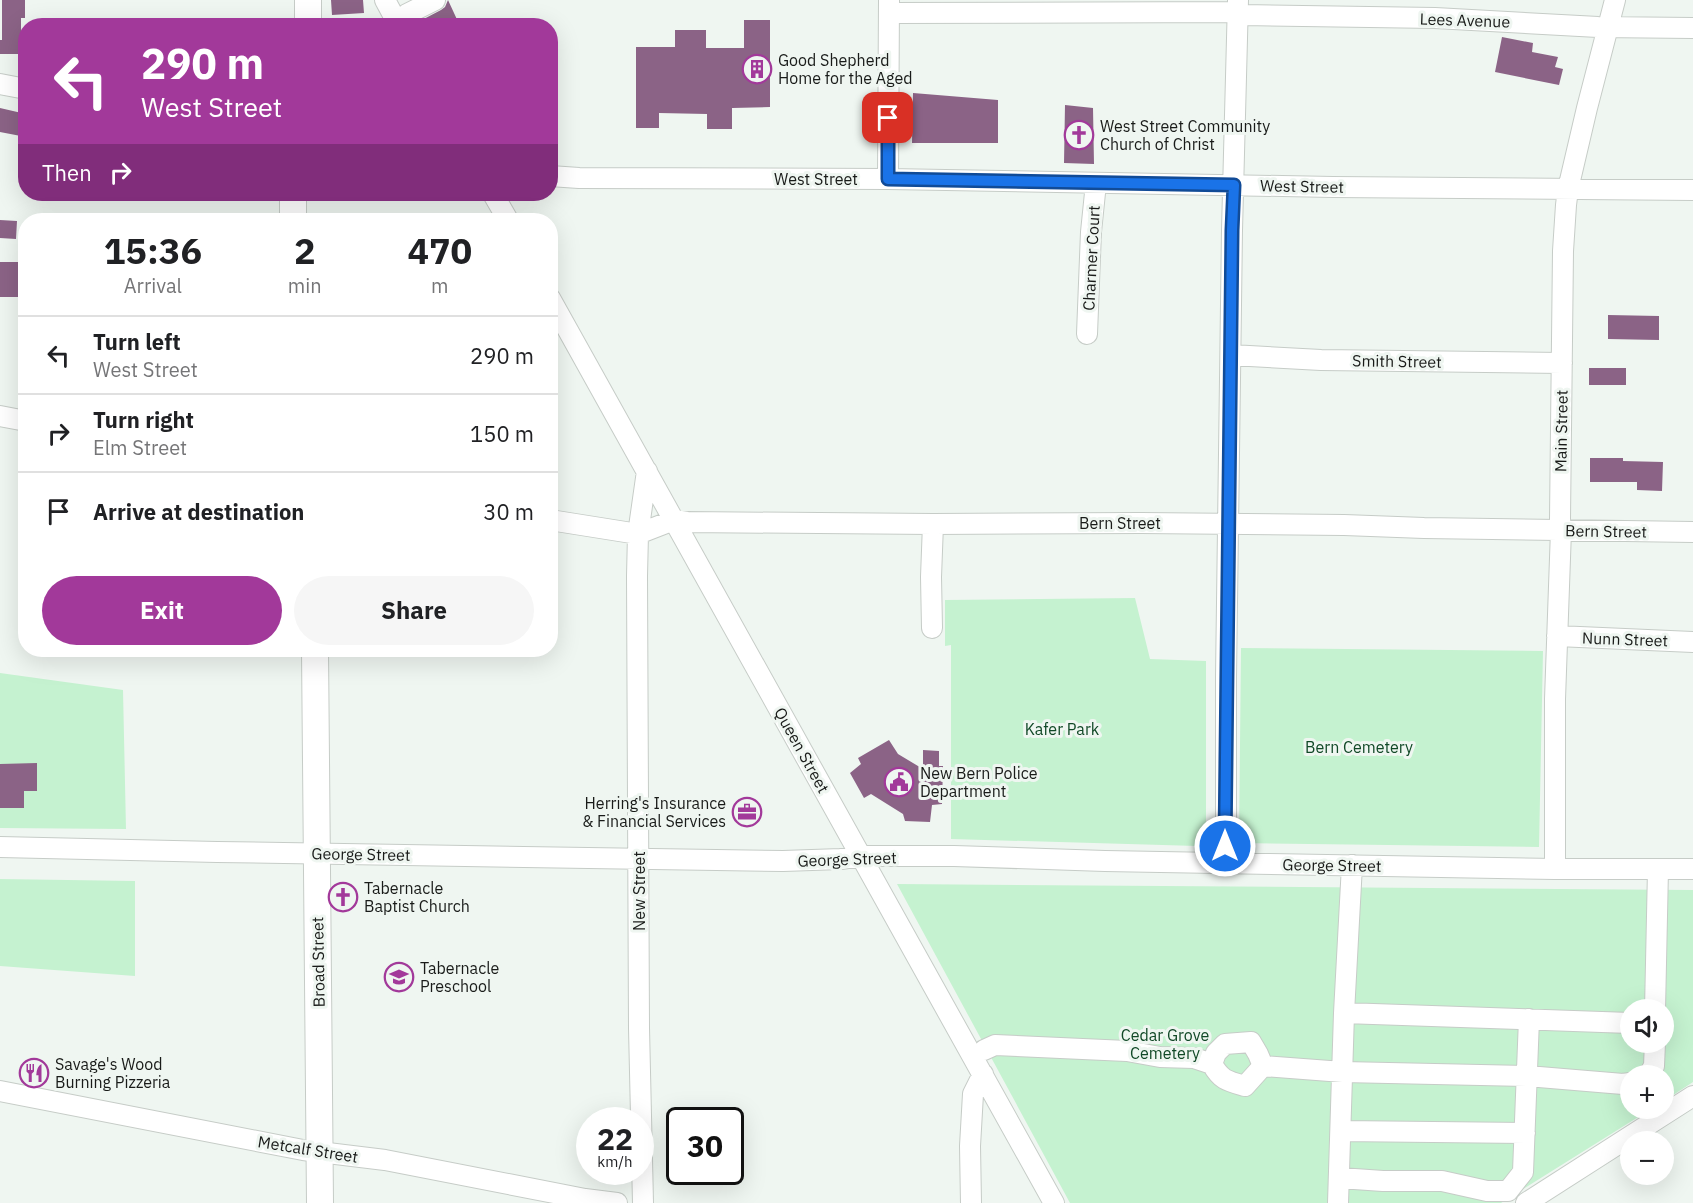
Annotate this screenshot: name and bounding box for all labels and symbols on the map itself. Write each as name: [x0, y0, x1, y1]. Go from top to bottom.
street label: Lees Avenue: [1419, 8, 1511, 32]
place label: Good Shepherd Home for the Aged: [778, 50, 912, 88]
building icon: Good Shepherd Home for the Aged: [741, 53, 773, 85]
pin: [862, 92, 913, 143]
place label: West Street Community Church of Christ: [1100, 116, 1270, 154]
church icon: West Street Community Church of Christ: [1063, 119, 1095, 151]
street label: West Street: [774, 169, 858, 189]
street label: West Street: [1260, 175, 1344, 197]
street label: Charmer Court: [1078, 205, 1104, 311]
street label: Smith Street: [1352, 350, 1442, 372]
street label: Main Street: [1550, 390, 1572, 472]
street label: Bern Street: [1079, 513, 1161, 533]
street label: Bern Street: [1565, 520, 1647, 542]
street label: Nunn Street: [1582, 628, 1668, 650]
street label: Queen Street: [770, 704, 834, 796]
park label: Kafer Park: [1025, 719, 1100, 739]
park label: Bern Cemetery: [1305, 737, 1413, 757]
place label: New Bern Police Department: [920, 763, 1038, 801]
public building icon: New Bern Police Department: [883, 766, 915, 798]
place label: Herring's Insurance & Financial Services: [582, 793, 726, 831]
office icon: Herring's Insurance & Financial Services: [731, 796, 763, 828]
position arrow: [1193, 814, 1257, 878]
street label: George Street: [311, 843, 411, 865]
street label: George Street: [797, 847, 897, 871]
street label: New Street: [629, 851, 649, 931]
street label: George Street: [1282, 854, 1382, 876]
place label: Tabernacle Baptist Church: [364, 878, 470, 916]
church icon: Tabernacle Baptist Church: [327, 881, 359, 913]
street label: Broad Street: [307, 916, 329, 1008]
place label: Tabernacle Preschool: [420, 958, 500, 996]
school or university icon: Tabernacle Preschool: [383, 961, 415, 993]
park label: Cedar Grove Cemetery: [1121, 1025, 1209, 1063]
place label: Savage's Wood Burning Pizzeria: [55, 1054, 171, 1092]
restaurant icon: Savage's Wood Burning Pizzeria: [18, 1057, 50, 1089]
speed limit sign: 30: [666, 1107, 744, 1185]
street label: Metcalf Street: [256, 1131, 360, 1167]

